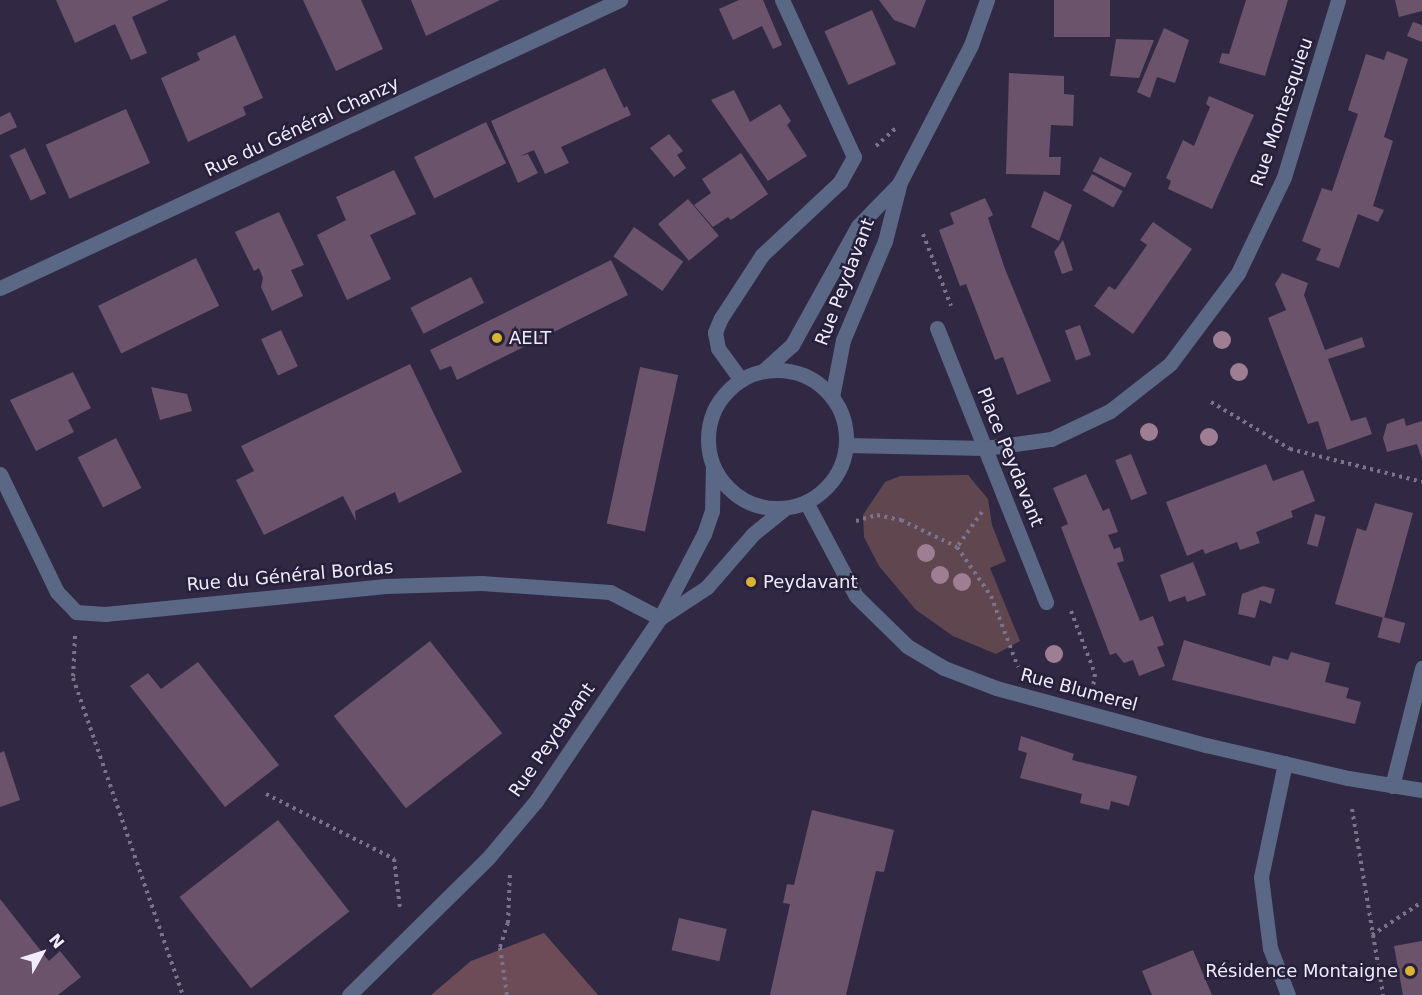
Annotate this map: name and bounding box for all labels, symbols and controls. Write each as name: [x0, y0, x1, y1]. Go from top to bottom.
street label: Rue Montesquieu: [1246, 35, 1318, 189]
street label: Rue du Général Chanzy: [202, 72, 402, 182]
street label: Rue Peydavant: [811, 215, 879, 349]
place label: AELT: [509, 327, 551, 349]
marker: AELT: [490, 331, 504, 345]
street label: Place Peydavant: [972, 384, 1048, 530]
street label: Rue du Général Bordas: [186, 556, 394, 596]
place label: Peydavant: [763, 571, 858, 593]
marker: Peydavant: [744, 575, 758, 589]
street label: Rue Blumerel: [1018, 664, 1140, 716]
street label: Rue Peydavant: [505, 679, 599, 801]
north arrow: [12, 923, 72, 983]
text: N: [45, 930, 68, 953]
place label: Résidence Montaigne: [1205, 960, 1398, 982]
marker: Résidence Montaigne: [1403, 964, 1417, 978]

